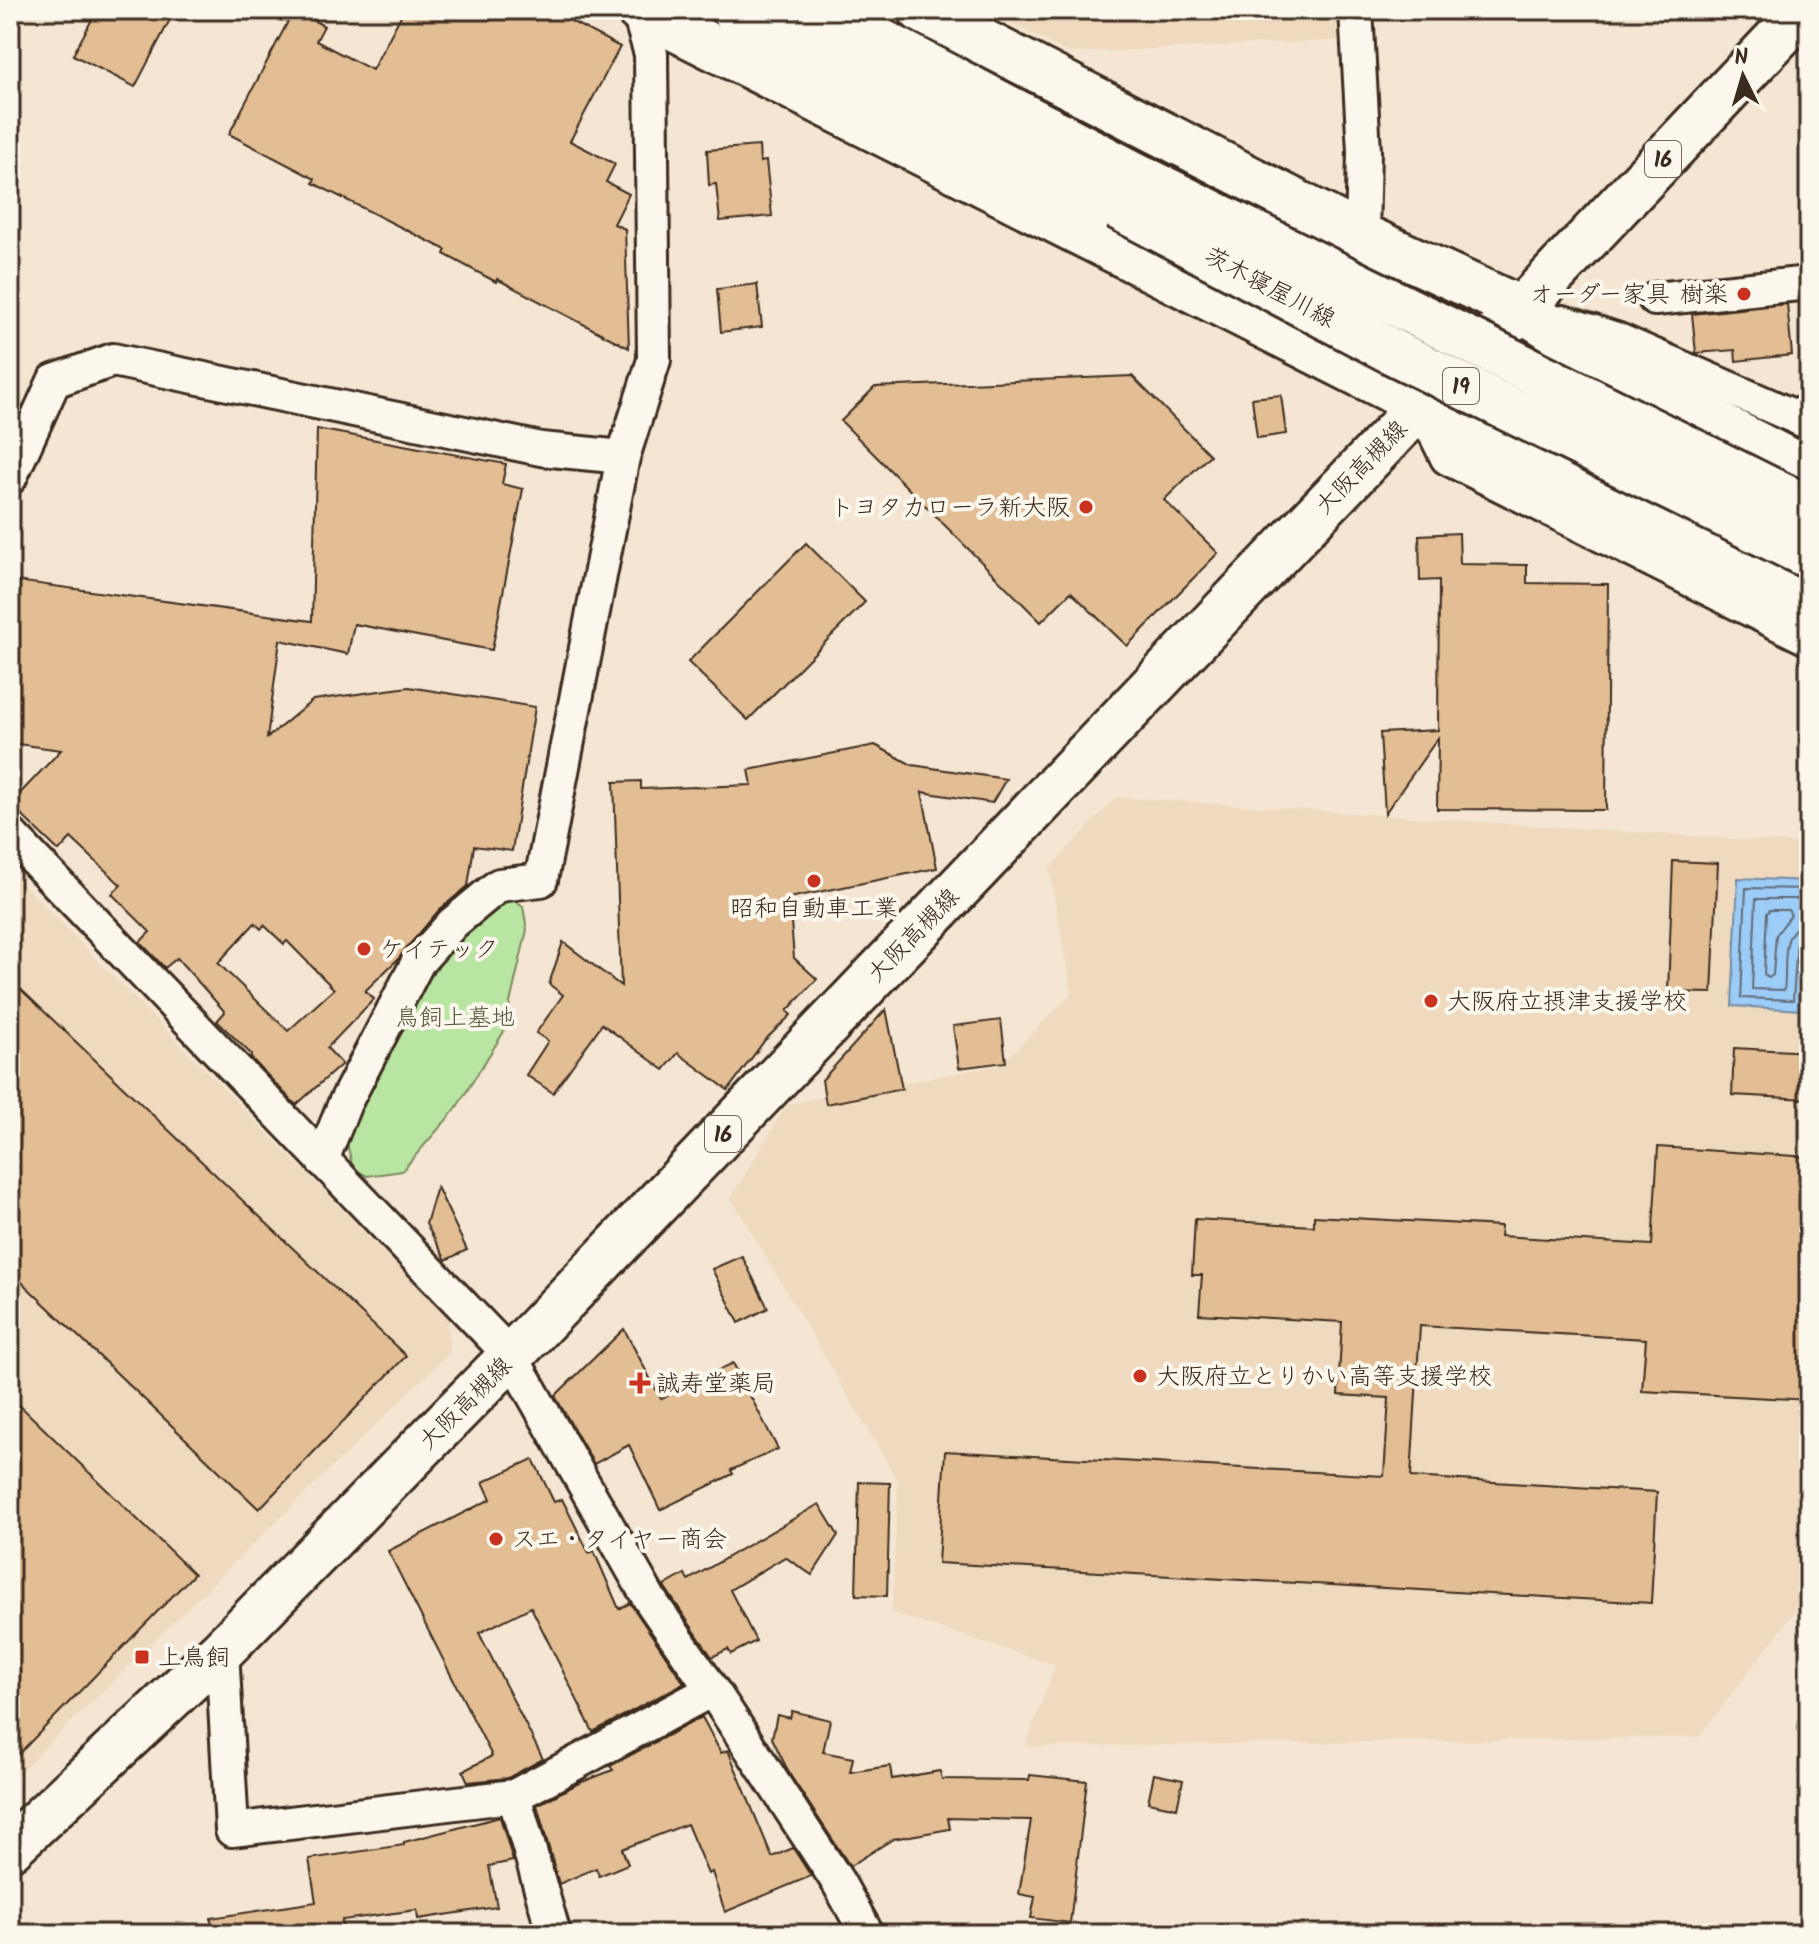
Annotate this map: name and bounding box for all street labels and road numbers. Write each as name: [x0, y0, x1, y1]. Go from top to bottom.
road number: 16: [1645, 141, 1681, 177]
street label: 茨木寝屋川線: [1197, 237, 1342, 339]
road number: 19: [1443, 368, 1479, 404]
street label: 大阪高槻線: [1306, 411, 1418, 525]
street label: 大阪高槻線: [858, 879, 970, 993]
road number: 16: [705, 1116, 741, 1152]
street label: 大阪高槻線: [410, 1348, 522, 1460]

